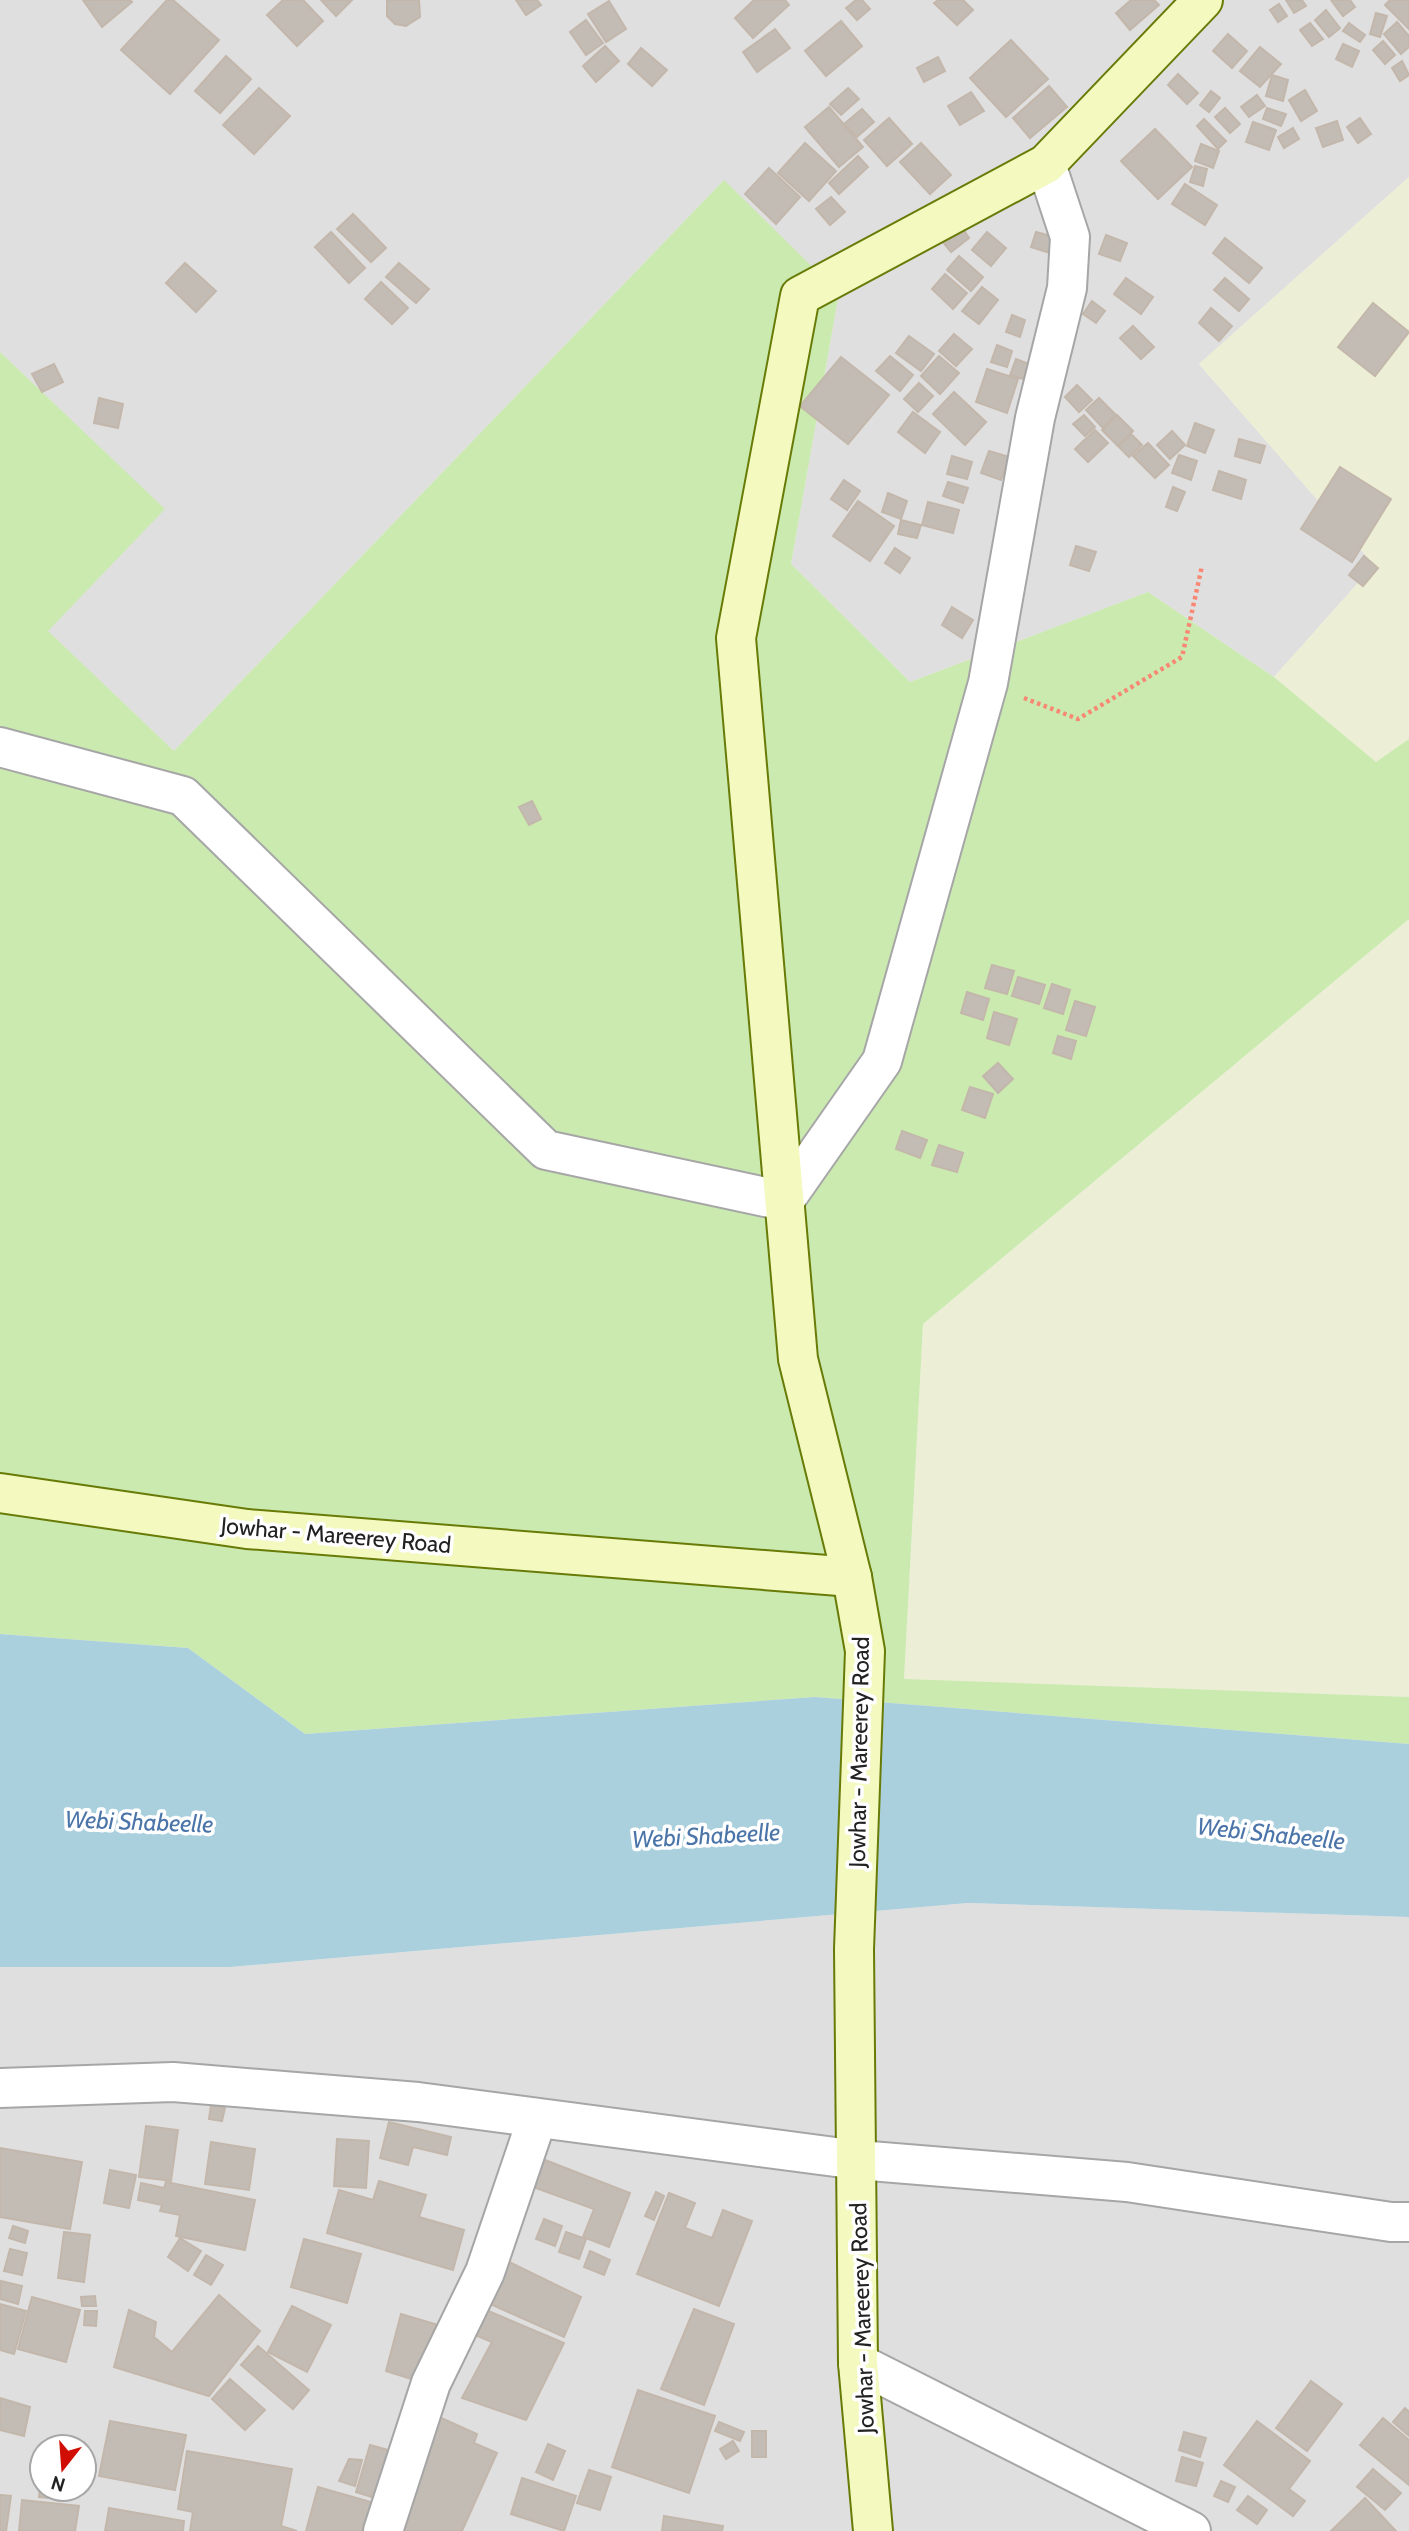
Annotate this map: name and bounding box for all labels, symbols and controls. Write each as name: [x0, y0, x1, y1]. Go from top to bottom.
street label: Jowhar - Mareerey Road: [219, 1511, 452, 1559]
street label: Jowhar - Mareerey Road: [843, 1636, 875, 1869]
water label: Webi Shabeelle: [64, 1804, 214, 1839]
water label: Webi Shabeelle: [1196, 1811, 1346, 1856]
water label: Webi Shabeelle: [631, 1817, 781, 1854]
street label: Jowhar - Mareerey Road: [844, 2202, 880, 2435]
north arrow: [28, 2433, 98, 2503]
text: N: [48, 2471, 68, 2497]

